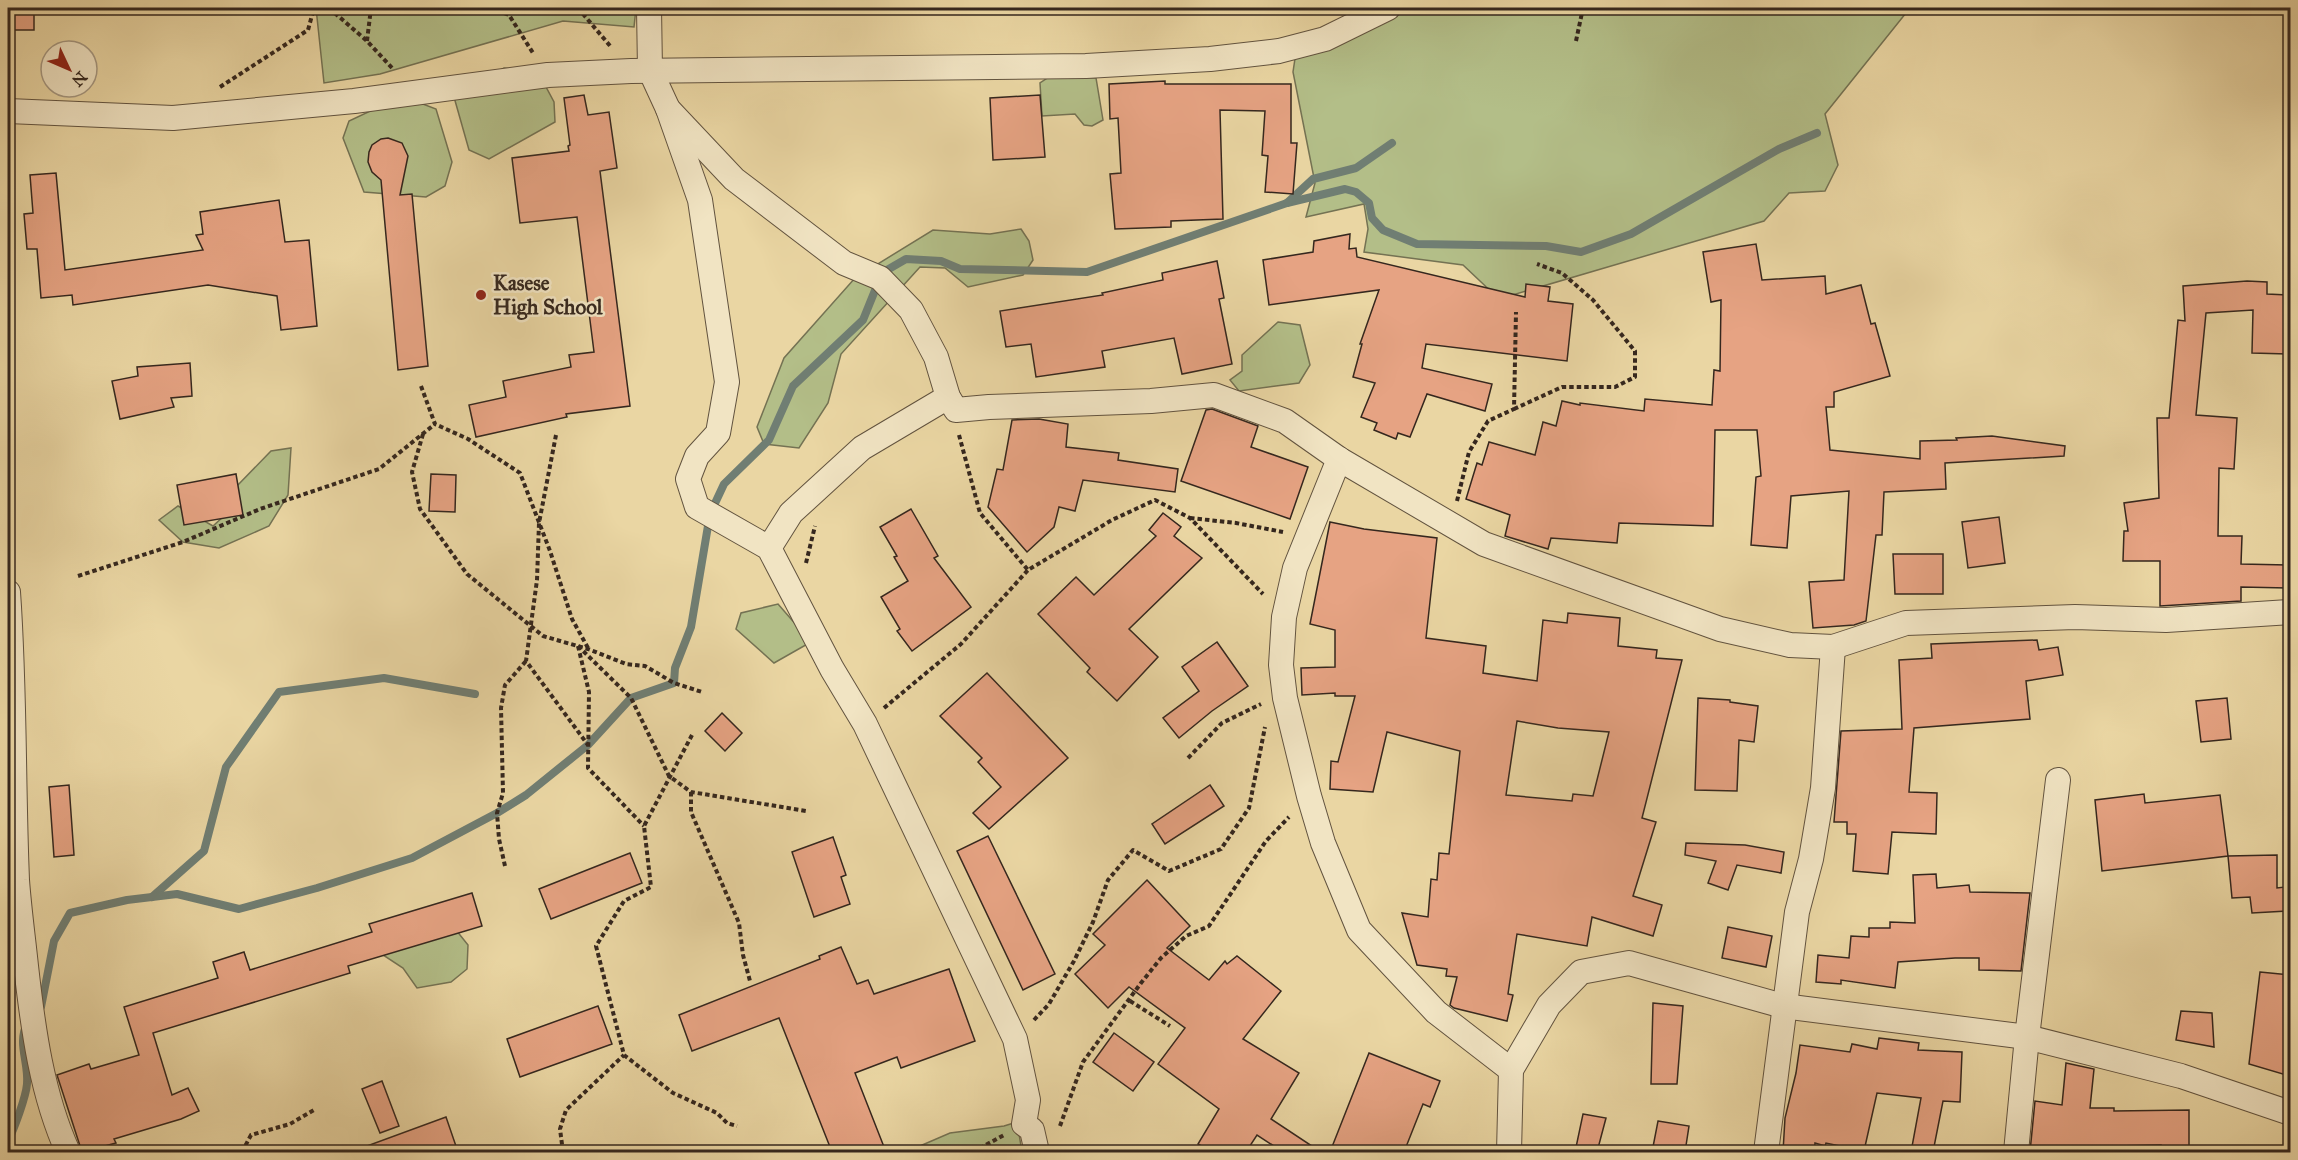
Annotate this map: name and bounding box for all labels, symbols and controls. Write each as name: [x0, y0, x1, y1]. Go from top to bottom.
north arrow: [39, 39, 99, 99]
text: N: [68, 68, 91, 91]
place label: Kasese High School: [493, 270, 604, 320]
marker: Kasese High School: [474, 288, 488, 302]

